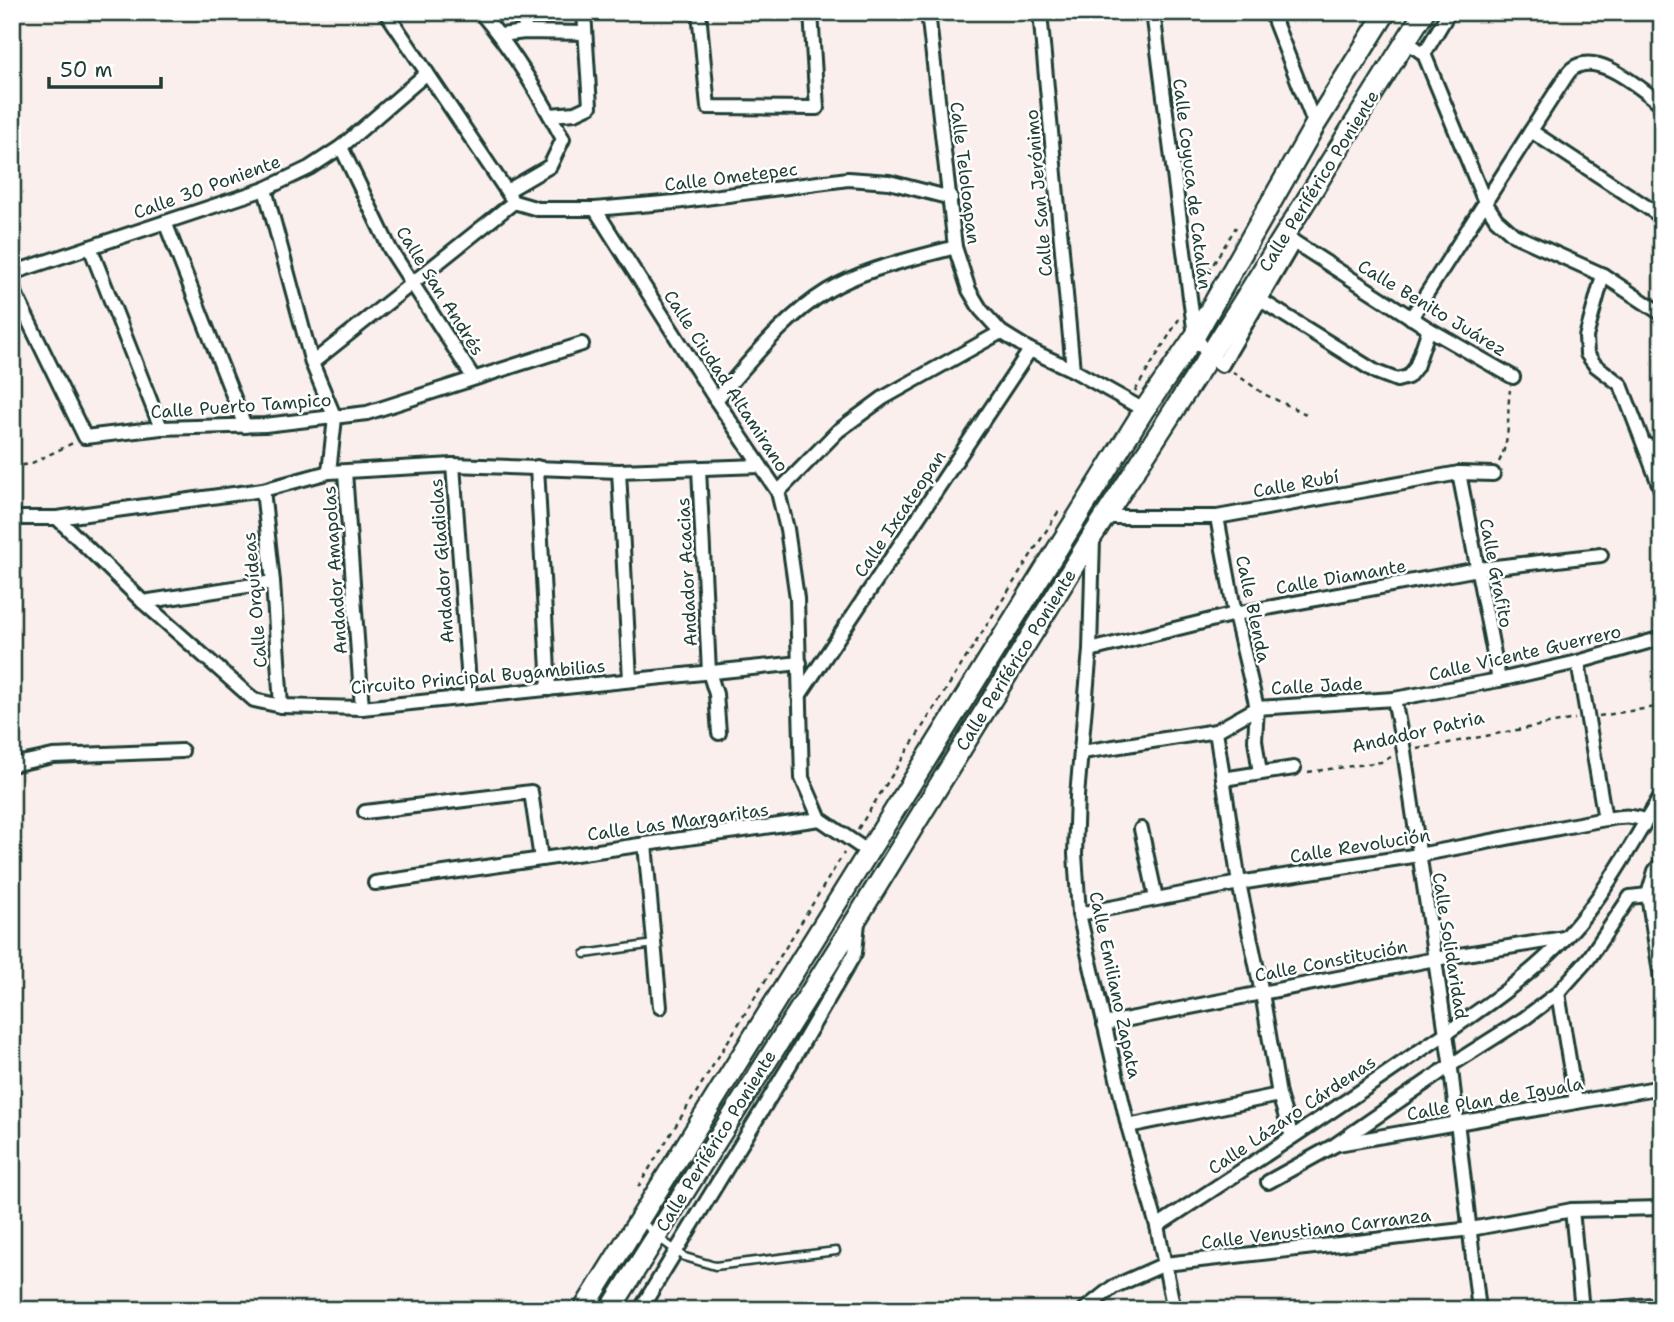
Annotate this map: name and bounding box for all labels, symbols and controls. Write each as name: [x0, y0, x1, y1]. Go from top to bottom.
scale bar: [49, 46, 161, 90]
text: 50 m: [60, 56, 113, 84]
street label: Calle Coyuca de Catalán: [1167, 77, 1217, 291]
street label: Calle Periférico Poniente: [1253, 86, 1385, 276]
street label: Calle Teloloapan: [944, 100, 986, 246]
street label: Calle San Jerónimo: [1020, 108, 1058, 278]
street label: Calle 30 Poniente: [130, 149, 284, 225]
street label: Calle Ometepec: [663, 157, 799, 197]
street label: Calle San Andrés: [390, 222, 490, 360]
street label: Calle Benito Juárez: [1353, 254, 1511, 362]
street label: Calle Ciudad Altamirano: [658, 285, 794, 477]
street label: Calle Puerto Tampico: [150, 388, 332, 424]
street label: Calle Ixcateopan: [849, 446, 951, 582]
street label: Calle Rubí: [1251, 465, 1341, 503]
street label: Andador Gladiolas: [424, 478, 460, 644]
street label: Andador Amapolas: [317, 485, 353, 655]
street label: Andador Acacias: [671, 497, 703, 647]
street label: Calle Grafito: [1474, 516, 1518, 630]
street label: Calle Orquídeas: [237, 531, 273, 669]
street label: Calle Blenda: [1230, 553, 1276, 665]
street label: Calle Diamante: [1274, 554, 1408, 600]
street label: Calle Periférico Poniente: [950, 565, 1082, 755]
street label: Calle Vicente Guerrero: [1426, 619, 1624, 687]
street label: Circuito Principal Bugambilias: [350, 654, 606, 700]
street label: Calle Jade: [1270, 672, 1364, 700]
street label: Andador Patria: [1350, 705, 1486, 759]
street label: Calle Las Margaritas: [586, 797, 770, 847]
street label: Calle Revolución: [1288, 823, 1432, 869]
street label: Calle Solidaridad: [1427, 871, 1473, 1021]
street label: Calle Emiliano Zapata: [1083, 889, 1147, 1081]
street label: Calle Constitución: [1253, 934, 1409, 988]
street label: Calle Periférico Poniente: [650, 1046, 782, 1236]
street label: Calle Lázaro Cárdenas: [1203, 1050, 1381, 1180]
street label: Calle Plan de Iguala: [1405, 1072, 1585, 1126]
street label: Calle Venustiano Carranza: [1200, 1203, 1432, 1255]

